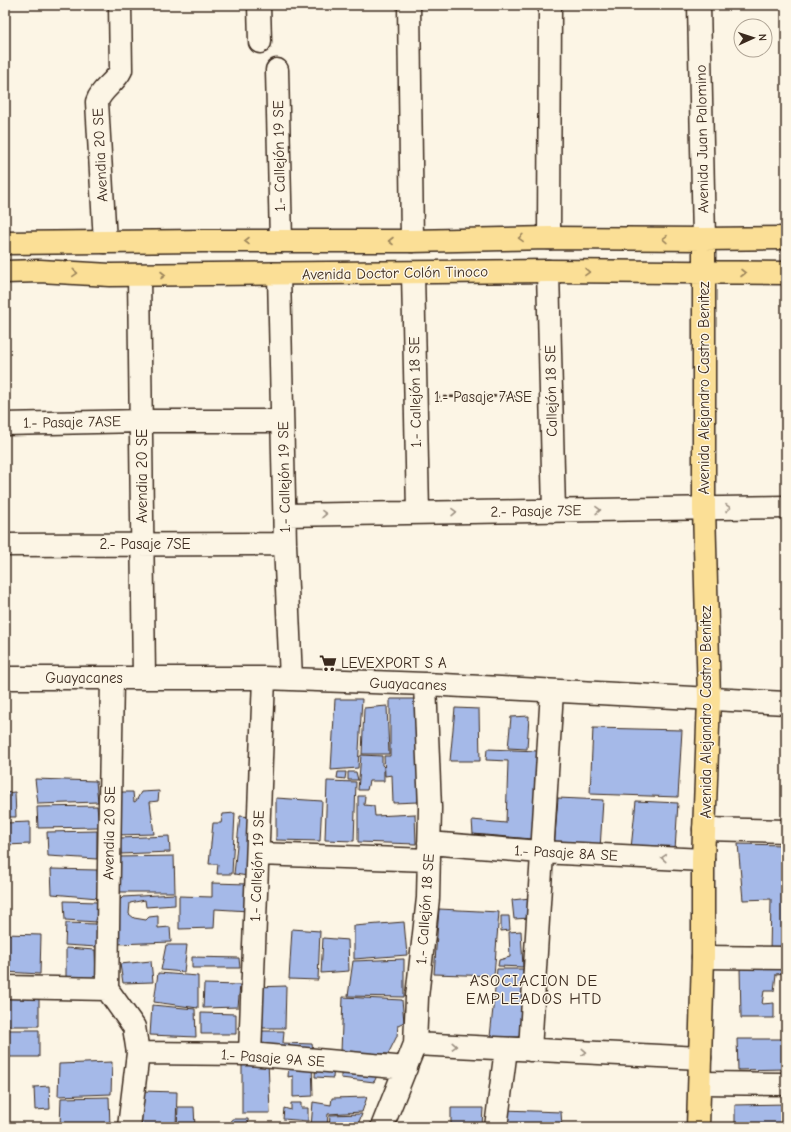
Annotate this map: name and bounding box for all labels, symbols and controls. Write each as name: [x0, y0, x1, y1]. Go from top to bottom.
north arrow: [733, 18, 773, 58]
text: N: [756, 34, 769, 41]
street label: Avenida Juan Palomino: [692, 64, 712, 214]
street label: 1.- Callejón 19 SE: [269, 100, 289, 212]
street label: Avendia 20 SE: [89, 108, 111, 202]
one-way arrow: [518, 234, 524, 242]
one-way arrow: [662, 235, 668, 243]
one-way arrow: [244, 237, 250, 245]
one-way arrow: [388, 237, 394, 245]
street label: Avenida Doctor Colón Tinoco: [302, 262, 488, 284]
one-way arrow: [72, 268, 78, 277]
one-way arrow: [584, 268, 590, 276]
one-way arrow: [740, 269, 746, 277]
one-way arrow: [160, 271, 166, 279]
street label: Avenida Alejandro Castro Benitez: [695, 281, 713, 494]
street label: 1.- Callejón 18 SE: [405, 336, 425, 448]
street label: Callejón 18 SE: [541, 345, 561, 437]
street label: 1.- Pasaje 7ASE: [434, 388, 532, 406]
street label: 1.- Pasaje 7ASE: [23, 412, 121, 432]
street label: 1.- Callejón 19 SE: [274, 421, 294, 533]
street label: Avendia 20 SE: [133, 429, 151, 523]
street label: 2.- Pasaje 7SE: [490, 501, 582, 521]
one-way arrow: [725, 504, 731, 512]
one-way arrow: [595, 506, 601, 514]
one-way arrow: [451, 508, 457, 516]
one-way arrow: [321, 510, 327, 519]
street label: 2.- Pasaje 7SE: [99, 535, 191, 553]
street label: Avenida Alejandro Castro Benitez: [697, 605, 715, 818]
supermarket icon: LEVEXPORT S A: [318, 653, 338, 673]
place label: LEVEXPORT S A: [341, 654, 447, 672]
street label: Guayacanes: [45, 669, 123, 687]
street label: Guayacanes: [369, 674, 447, 694]
street label: Avendia 20 SE: [99, 786, 119, 880]
street label: 1.- Callejón 19 SE: [246, 810, 268, 922]
street label: 1.- Pasaje 8A SE: [514, 841, 618, 865]
street label: 1.- Callejón 18 SE: [412, 853, 438, 965]
one-way arrow: [661, 854, 667, 862]
district label: ASOCIACION DE EMPLEADOS HTD: [466, 972, 602, 1008]
one-way arrow: [451, 1042, 457, 1050]
street label: 1.- Pasaje 9A SE: [221, 1045, 325, 1071]
one-way arrow: [581, 1048, 587, 1057]

